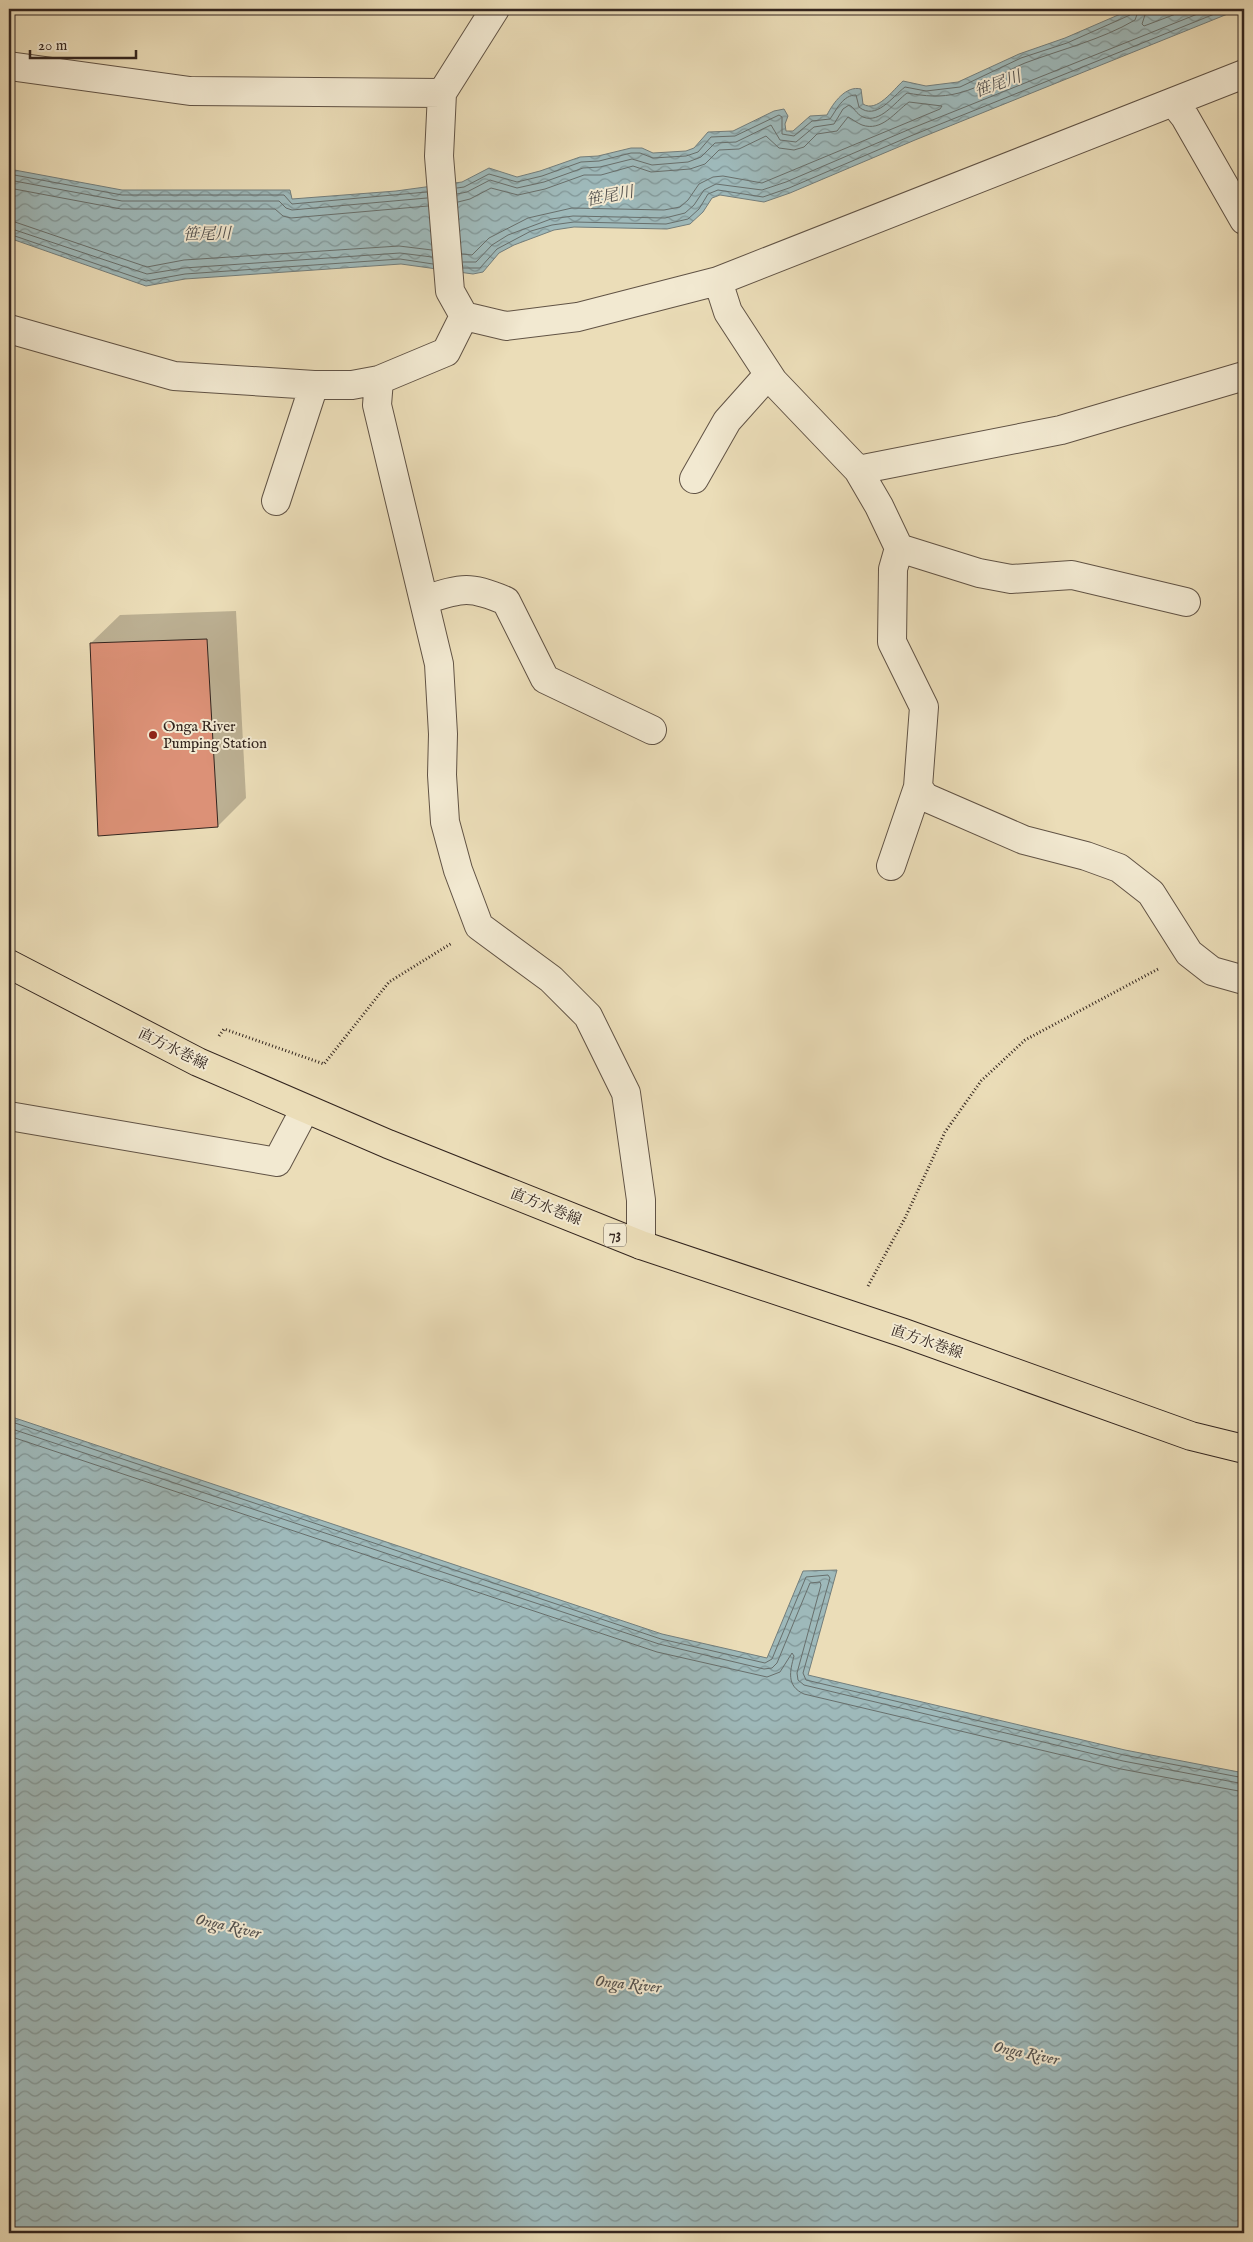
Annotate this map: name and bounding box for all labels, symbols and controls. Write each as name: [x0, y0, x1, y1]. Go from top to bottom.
scale bar: [30, 28, 136, 60]
text: 20 m: [38, 36, 68, 55]
water label: 笹尾川: [972, 67, 1026, 103]
water label: 笹尾川: [585, 182, 637, 211]
water label: 笹尾川: [183, 225, 233, 245]
place label: Onga River Pumping Station: [163, 717, 267, 753]
marker: Onga River Pumping Station: [147, 729, 159, 741]
street label: 直方水巻線: [135, 1024, 211, 1074]
street label: 直方水巻線: [508, 1184, 584, 1230]
road number: 73: [604, 1224, 626, 1246]
street label: 直方水巻線: [888, 1321, 966, 1363]
water label: Onga River: [193, 1910, 264, 1945]
water label: Onga River: [594, 1972, 664, 1999]
water label: Onga River: [991, 2037, 1062, 2071]

